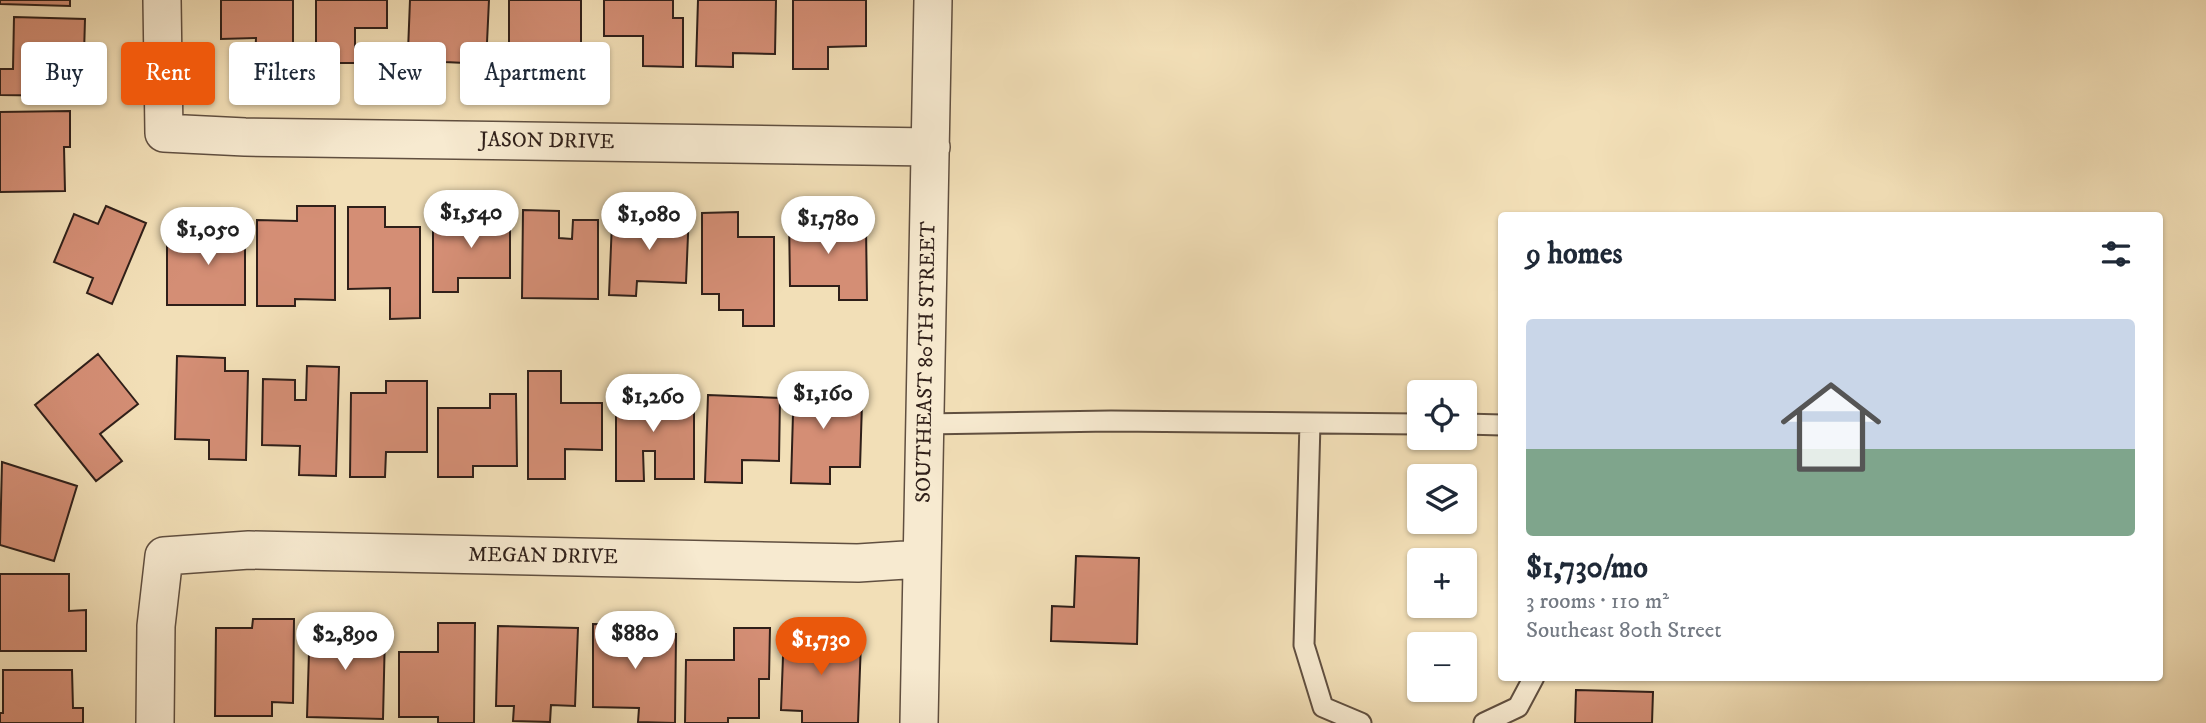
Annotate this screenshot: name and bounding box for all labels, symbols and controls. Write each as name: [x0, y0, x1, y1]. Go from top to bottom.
chip: Buy: [21, 42, 107, 105]
chip: Rent: [121, 42, 215, 105]
chip: Filters: [229, 42, 340, 105]
chip: New: [354, 42, 446, 105]
chip: Apartment: [460, 42, 610, 105]
street label: JASON DRIVE: [477, 127, 615, 155]
pin: $1,540: [414, 190, 528, 250]
pin: $1,080: [592, 192, 706, 252]
pin: $1,780: [771, 196, 885, 256]
text: $1,540: [440, 198, 502, 227]
text: $1,080: [617, 200, 681, 229]
text: $1,780: [797, 204, 859, 233]
pin: $1,050: [151, 208, 265, 267]
text: $1,050: [176, 215, 240, 244]
street label: SOUTHEAST 80TH STREET: [911, 221, 941, 503]
icon: filters: [2097, 235, 2135, 273]
text: 9 homes: [1526, 236, 1623, 273]
icon: home: [1768, 364, 1894, 490]
pin: $1,160: [766, 372, 880, 431]
pin: $1,260: [596, 374, 710, 434]
text: $1,160: [793, 379, 853, 408]
map controls: [1407, 380, 1477, 702]
button: locate: [1407, 380, 1477, 450]
text: $1,260: [622, 382, 684, 411]
button: layers: [1407, 464, 1477, 534]
street label: MEGAN DRIVE: [468, 542, 618, 570]
button: +: [1407, 548, 1477, 618]
text: $1,730/mo: [1526, 550, 1648, 587]
text: 3 rooms · 110 m²: [1526, 587, 1669, 616]
pin: $2,890: [288, 612, 402, 672]
pin: $880: [594, 612, 676, 671]
text: Southeast 80th Street: [1526, 616, 1722, 645]
pin: $1,730: [764, 618, 878, 677]
text: $880: [611, 619, 659, 648]
text: $2,890: [312, 620, 378, 649]
text: $1,730: [792, 625, 850, 654]
button: −: [1407, 632, 1477, 702]

